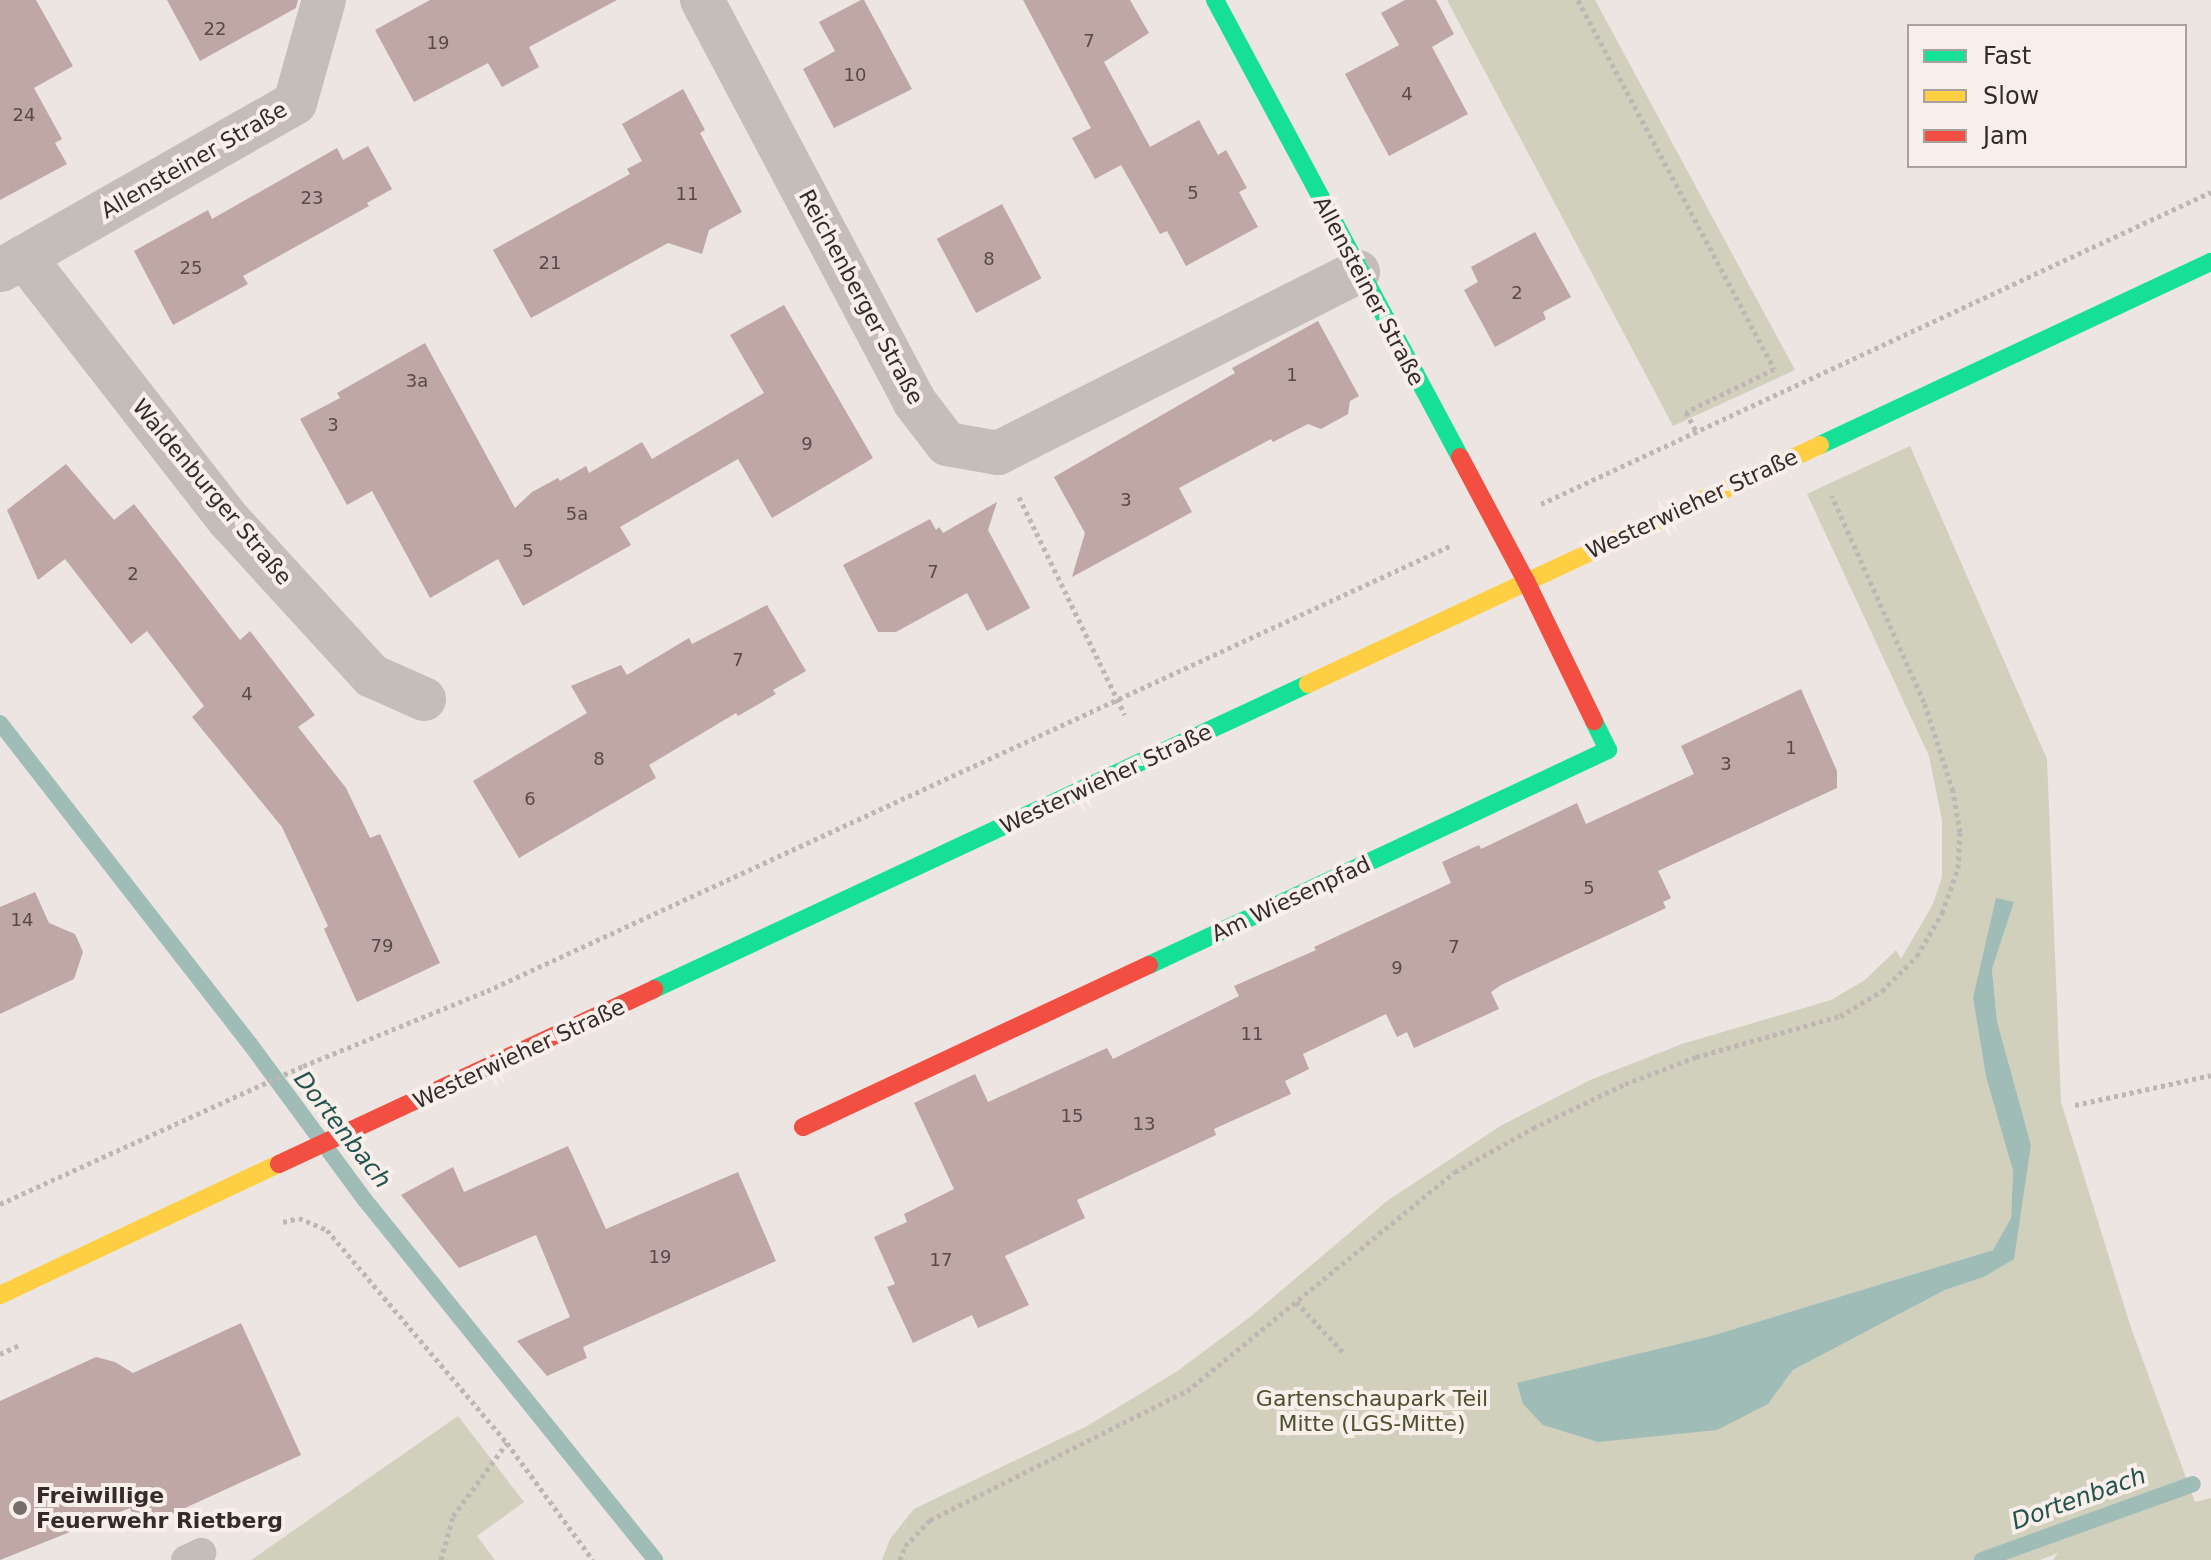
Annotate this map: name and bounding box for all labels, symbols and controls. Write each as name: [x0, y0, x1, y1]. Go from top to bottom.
house number: 22: [204, 18, 226, 40]
legend: [1907, 24, 2187, 168]
house number: 7: [1083, 30, 1095, 52]
house number: 19: [427, 32, 449, 54]
text: Fast: [1983, 42, 2031, 70]
house number: 10: [844, 64, 866, 86]
text: Slow: [1983, 82, 2039, 110]
house number: 4: [1401, 83, 1413, 105]
street label: Allensteiner Straße: [96, 96, 292, 224]
house number: 24: [13, 104, 35, 126]
text: Jam: [1983, 122, 2028, 150]
house number: 5: [1187, 182, 1199, 204]
house number: 11: [676, 183, 698, 205]
street label: Reichenberger Straße: [793, 185, 929, 409]
house number: 23: [301, 187, 323, 209]
street label: Allensteiner Straße: [1308, 192, 1430, 390]
house number: 8: [983, 248, 995, 270]
house number: 21: [539, 252, 561, 274]
house number: 25: [180, 257, 202, 279]
house number: 2: [1511, 282, 1523, 304]
house number: 1: [1286, 364, 1298, 386]
house number: 3a: [406, 370, 428, 392]
street label: Waldenburger Straße: [127, 394, 297, 590]
house number: 3: [327, 414, 339, 436]
house number: 9: [801, 433, 813, 455]
street label: Westerwieher Straße: [1582, 443, 1802, 565]
house number: 3: [1120, 489, 1132, 511]
house number: 5a: [566, 503, 588, 525]
house number: 5: [522, 540, 534, 562]
house number: 7: [927, 561, 939, 583]
house number: 2: [127, 563, 139, 585]
house number: 7: [732, 649, 744, 671]
house number: 4: [241, 683, 253, 705]
street label: Westerwieher Straße: [996, 718, 1216, 840]
house number: 1: [1785, 737, 1797, 759]
house number: 8: [593, 748, 605, 770]
house number: 3: [1720, 753, 1732, 775]
house number: 6: [524, 788, 536, 810]
street label: Am Wiesenpfad: [1207, 851, 1375, 947]
house number: 5: [1583, 877, 1595, 899]
house number: 14: [11, 909, 33, 931]
house number: 79: [371, 935, 393, 957]
house number: 7: [1448, 936, 1460, 958]
house number: 9: [1391, 957, 1403, 979]
street label: Westerwieher Straße: [409, 993, 629, 1115]
house number: 11: [1241, 1023, 1263, 1045]
water label: Dortenbach: [287, 1066, 397, 1194]
house number: 15: [1061, 1105, 1083, 1127]
house number: 13: [1133, 1113, 1155, 1135]
house number: 19: [649, 1246, 671, 1268]
house number: 17: [930, 1249, 952, 1271]
park label: Gartenschaupark Teil Mitte (LGS-Mitte): [1256, 1385, 1488, 1436]
water label: Dortenbach: [2008, 1461, 2150, 1537]
place label: Freiwillige Feuerwehr Rietberg: [36, 1482, 283, 1534]
marker: Freiwillige Feuerwehr Rietberg: [11, 1499, 29, 1517]

